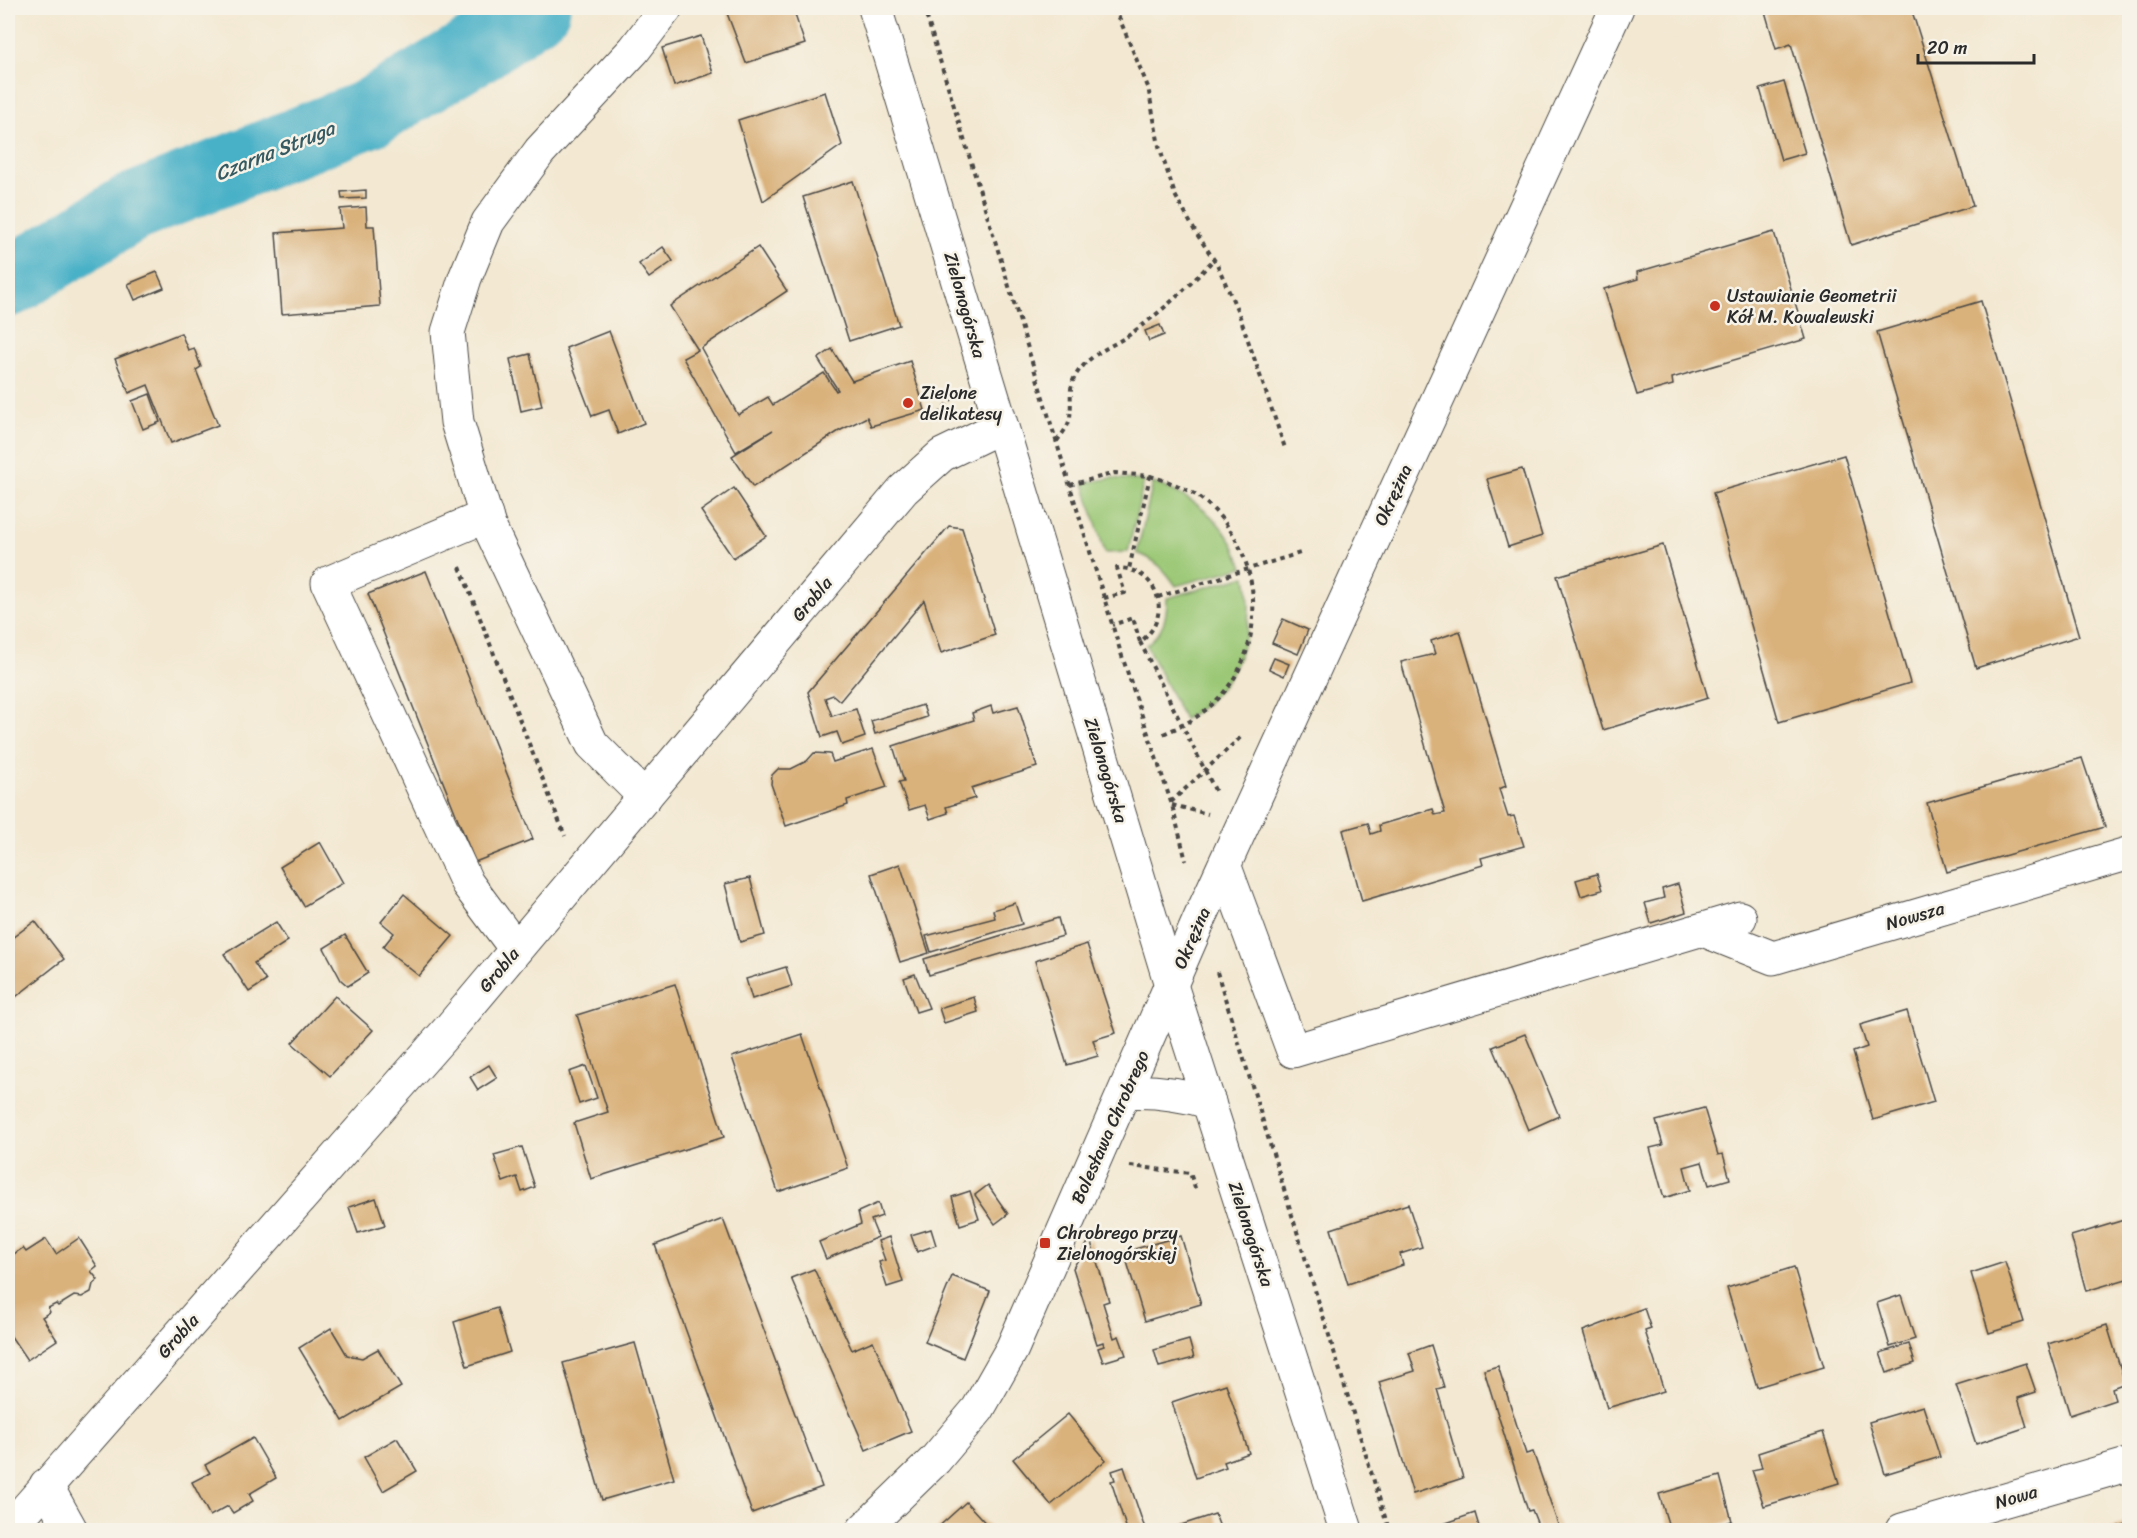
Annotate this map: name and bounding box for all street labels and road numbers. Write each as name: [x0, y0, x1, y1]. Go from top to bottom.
street label: Zielonogórska: [935, 248, 996, 363]
street label: Okrężna: [1365, 459, 1421, 531]
street label: Grobla: [783, 568, 841, 629]
street label: Zielonogórska: [1075, 713, 1138, 828]
street label: Nowsza: [1882, 892, 1949, 940]
street label: Okrężna: [1164, 902, 1220, 974]
street label: Grobla: [470, 939, 528, 1000]
street label: Bolesława Chrobrego: [1062, 1045, 1158, 1209]
street label: Zielonogórska: [1219, 1177, 1283, 1292]
street label: Grobla: [149, 1305, 208, 1366]
street label: Nowa: [1991, 1475, 2042, 1518]

